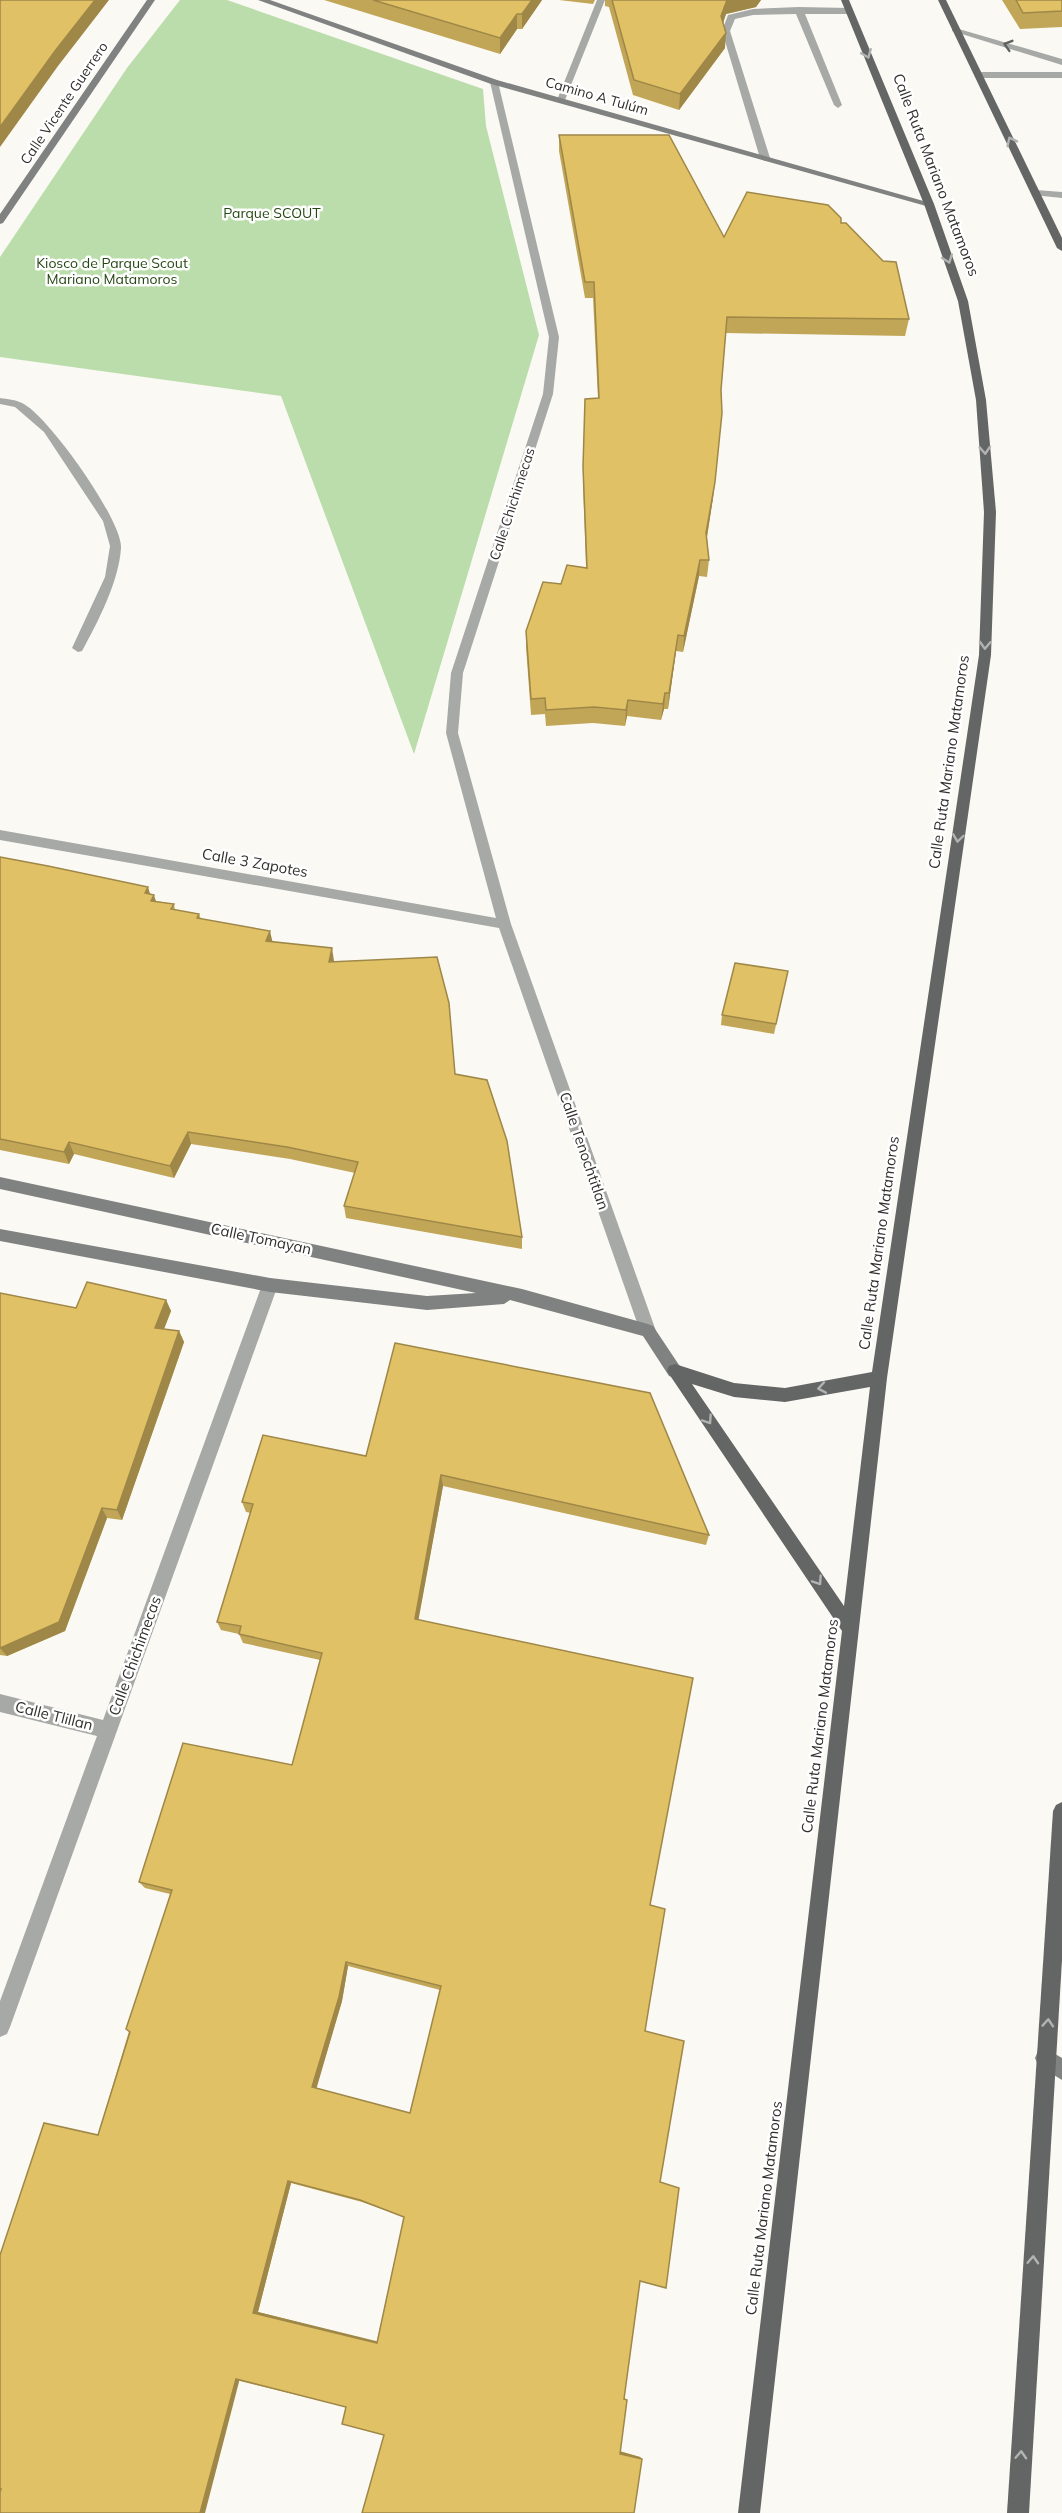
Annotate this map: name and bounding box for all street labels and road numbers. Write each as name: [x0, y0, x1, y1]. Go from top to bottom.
street label: Calle Vicente Guerrero: [16, 38, 112, 168]
street label: Calle Ruta Mariano Matamoros: [889, 71, 984, 279]
street label: Camino A Tulúm: [543, 73, 651, 119]
street label: Calle Chichimecas: [485, 445, 539, 563]
street label: Calle Ruta Mariano Matamoros: [924, 654, 973, 870]
street label: Calle 3 Zapotes: [201, 844, 310, 881]
street label: Calle Tenochtitlan: [555, 1089, 614, 1212]
street label: Calle Ruta Mariano Matamoros: [854, 1135, 903, 1351]
street label: Calle Tomayan: [209, 1219, 313, 1258]
street label: Calle Chichimecas: [104, 1593, 165, 1718]
street label: Calle Ruta Mariano Matamoros: [797, 1618, 842, 1834]
street label: Calle Tlillan: [13, 1697, 95, 1734]
street label: Calle Ruta Mariano Matamoros: [741, 2100, 786, 2316]

